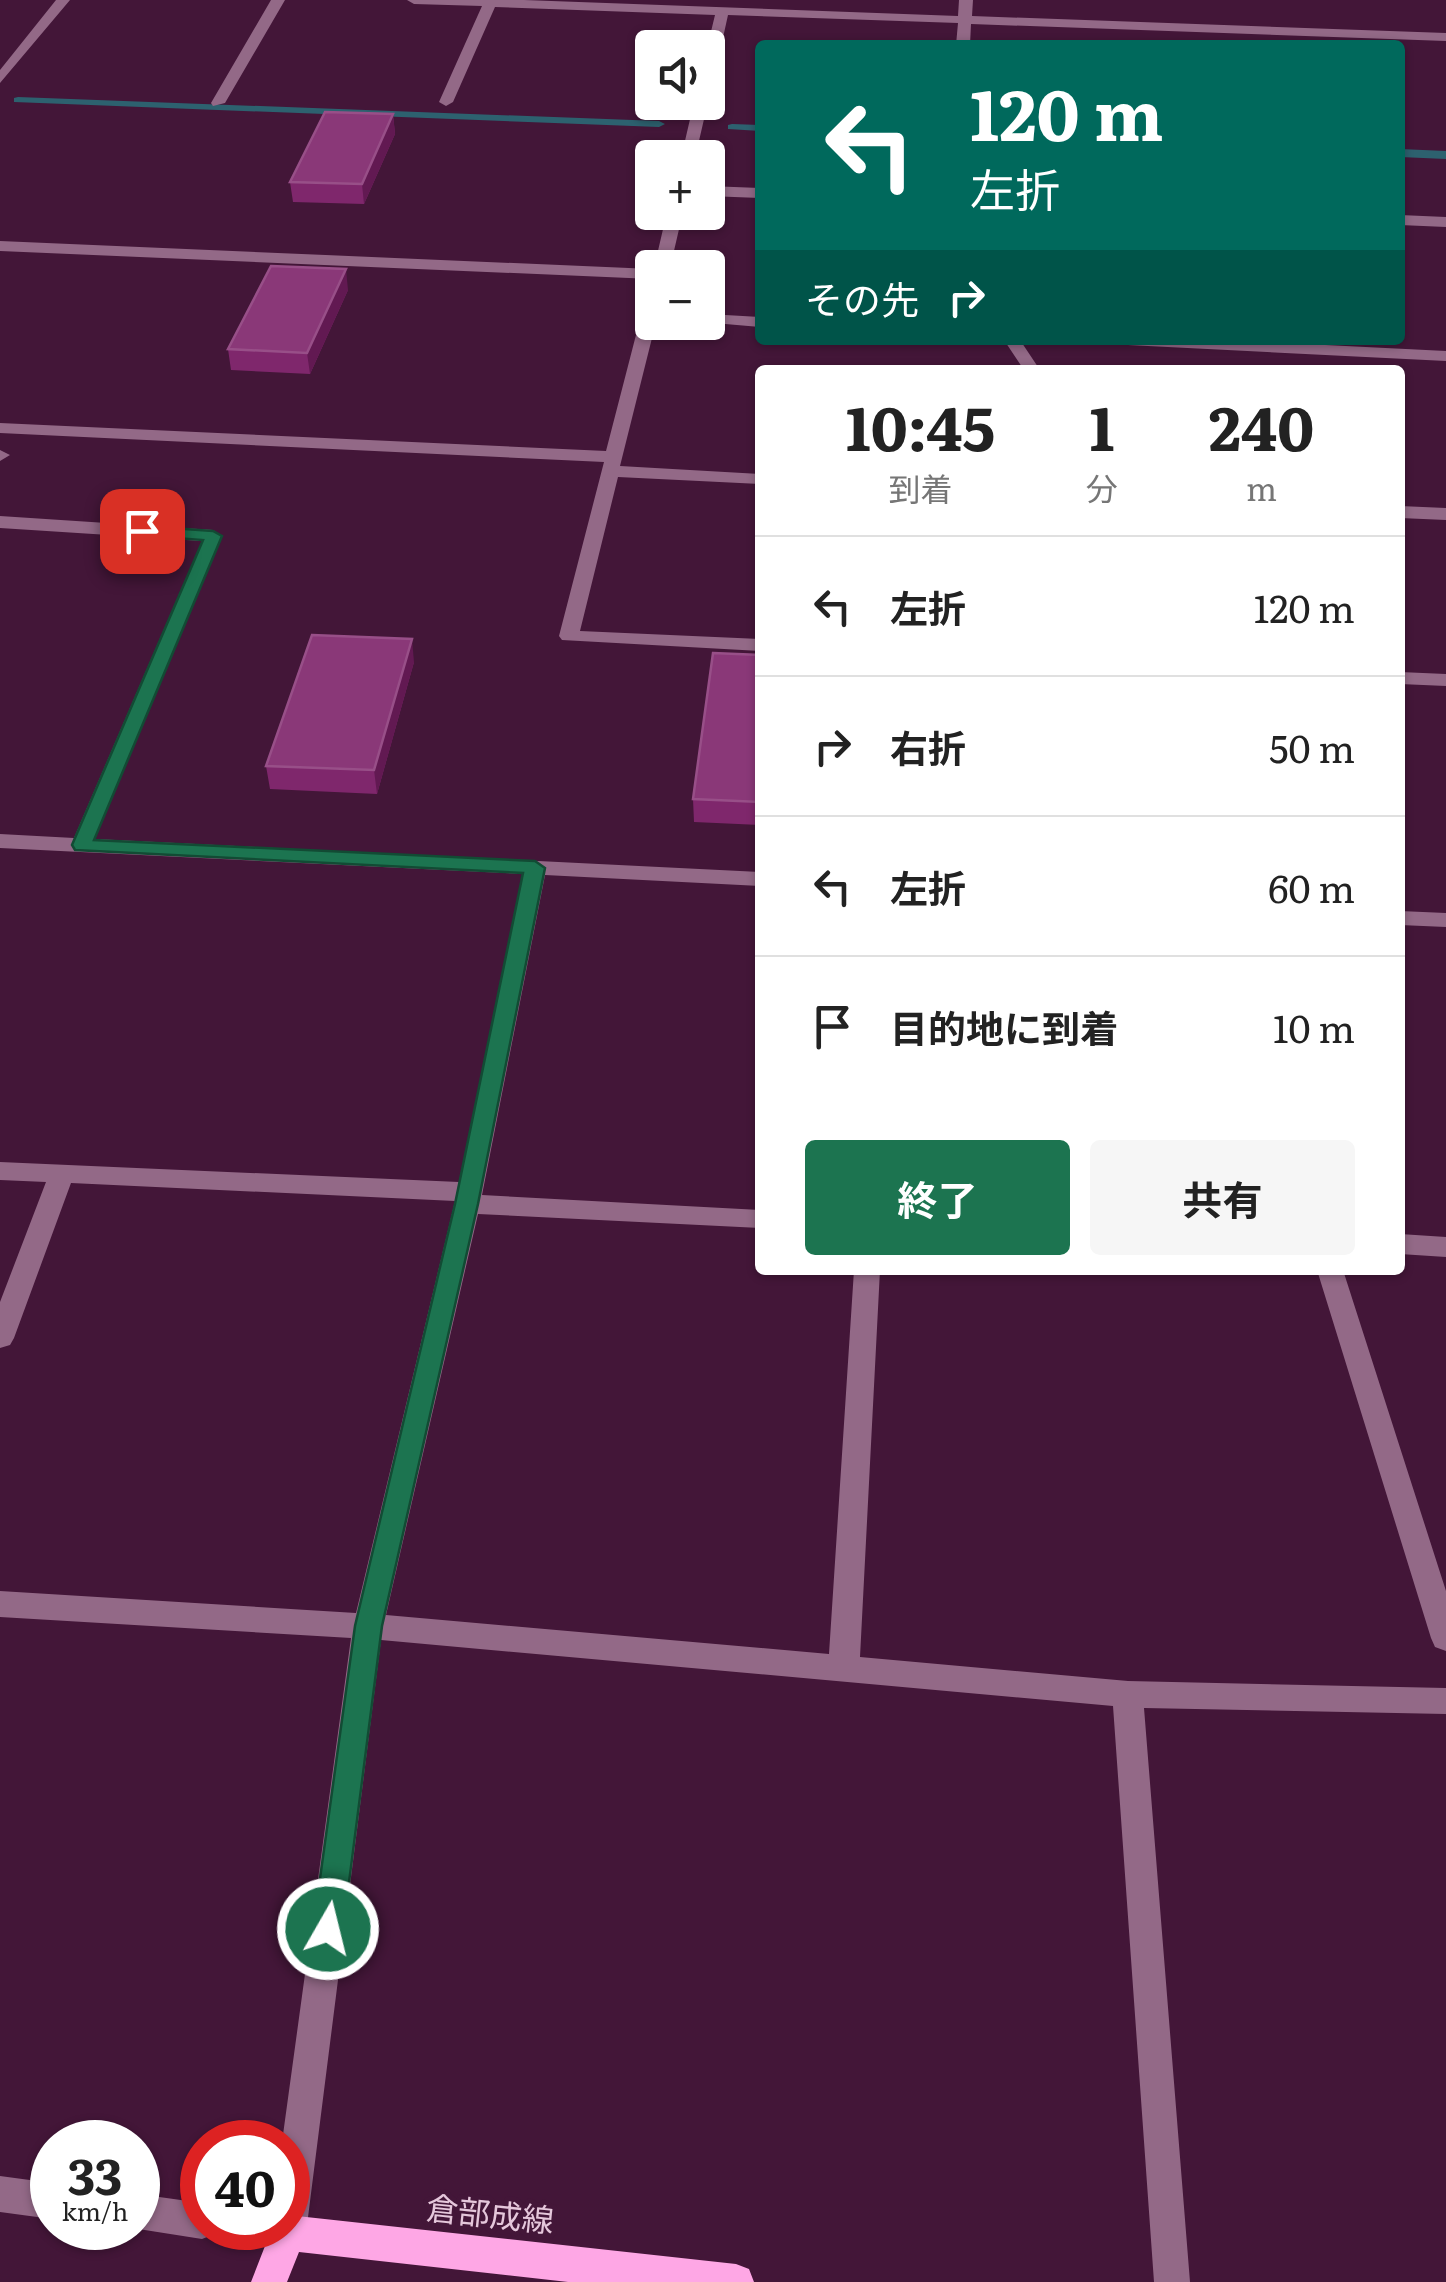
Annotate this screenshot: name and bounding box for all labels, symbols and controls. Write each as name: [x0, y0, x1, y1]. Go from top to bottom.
map controls: [635, 30, 725, 340]
button: sound: [635, 30, 725, 120]
text: 120 m: [970, 59, 1163, 163]
icon: left: [805, 80, 935, 210]
button: +: [635, 140, 725, 230]
text: 左折: [970, 154, 1060, 221]
button: −: [635, 250, 725, 340]
text: その先: [805, 269, 919, 326]
icon: right: [939, 270, 994, 325]
text: 10:45: [846, 380, 995, 469]
text: 1: [1090, 380, 1114, 469]
text: 240: [1209, 380, 1314, 469]
text: 到着: [888, 463, 952, 511]
text: 分: [1086, 463, 1118, 511]
text: m: [1246, 463, 1277, 511]
pin: [100, 489, 185, 574]
icon: arrive: [115, 504, 170, 559]
text: 左折: [890, 578, 966, 635]
text: 120 m: [1254, 578, 1355, 635]
icon: left: [805, 579, 860, 634]
text: 右折: [890, 718, 966, 775]
text: 50 m: [1269, 718, 1355, 775]
icon: right: [805, 719, 860, 774]
text: 左折: [890, 858, 966, 915]
text: 60 m: [1268, 858, 1355, 915]
icon: left: [805, 859, 860, 914]
text: 目的地に到着: [890, 998, 1118, 1055]
text: 10 m: [1273, 998, 1355, 1055]
icon: arrive: [805, 999, 860, 1054]
button: 終了: [805, 1140, 1070, 1255]
button: 共有: [1090, 1140, 1355, 1255]
position arrow: [276, 1877, 380, 1981]
speed limit sign: 40: [180, 2120, 310, 2250]
text: 33: [68, 2136, 122, 2210]
street label: 倉部成線: [424, 2181, 556, 2243]
text: km/h: [62, 2192, 128, 2229]

